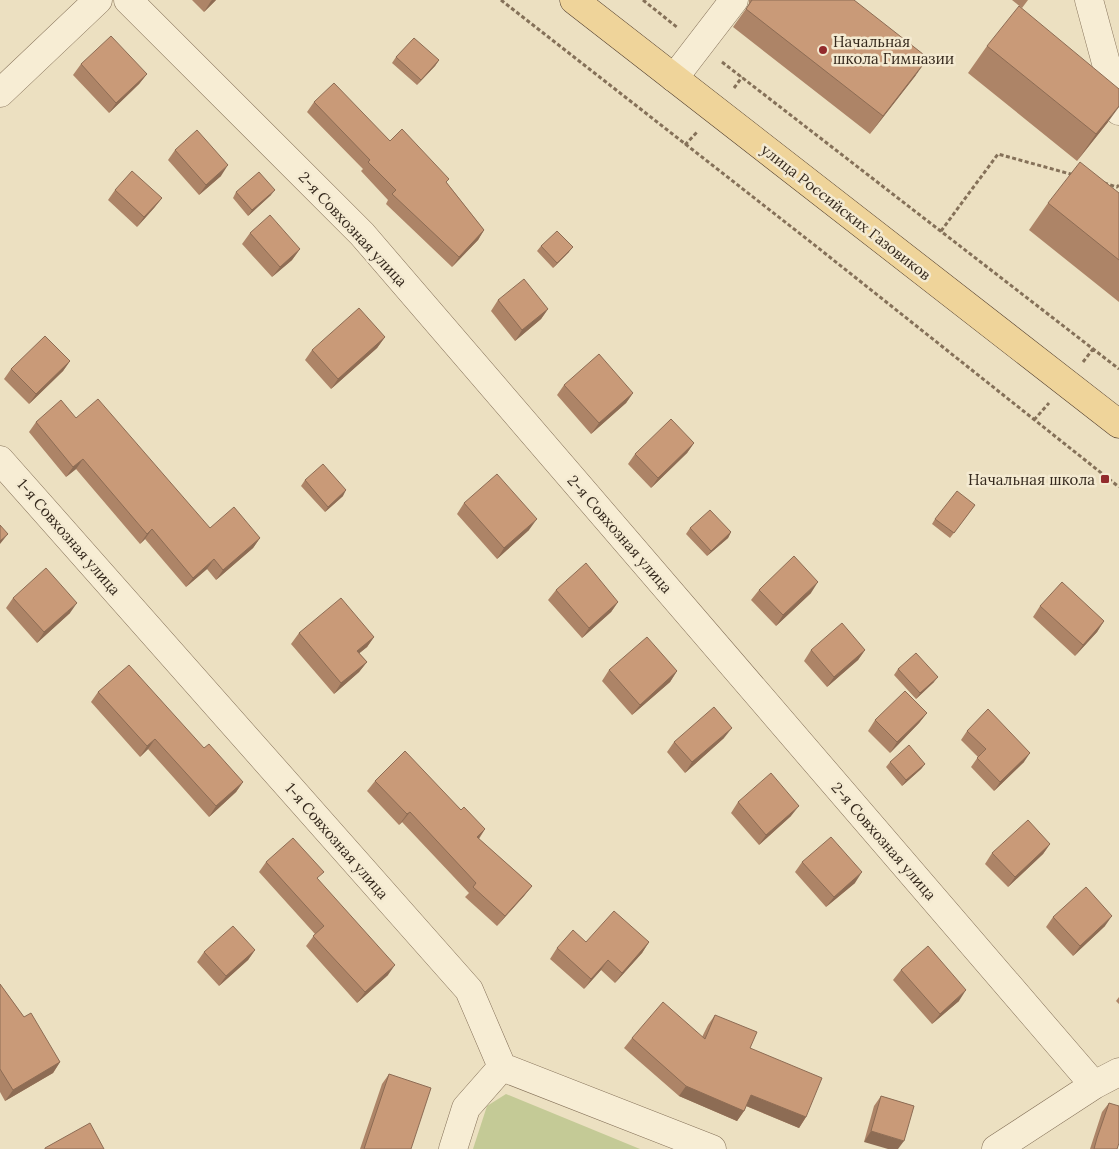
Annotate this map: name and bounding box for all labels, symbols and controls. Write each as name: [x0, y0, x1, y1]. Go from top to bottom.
place label: Начальная школа Гимназии: [833, 32, 954, 68]
marker: Начальная школа Гимназии: [817, 44, 829, 56]
street label: улица Российских Газовиков: [757, 140, 935, 284]
street label: 2-я Совхозная улица: [295, 168, 411, 291]
place label: Начальная школа: [968, 470, 1095, 489]
street label: 2-я Совхозная улица: [564, 471, 677, 597]
marker: Начальная школа: [1099, 473, 1111, 485]
street label: 1-я Совхозная улица: [13, 475, 125, 599]
street label: 2-я Совхозная улица: [828, 778, 941, 904]
street label: 1-я Совхозная улица: [281, 779, 393, 903]

